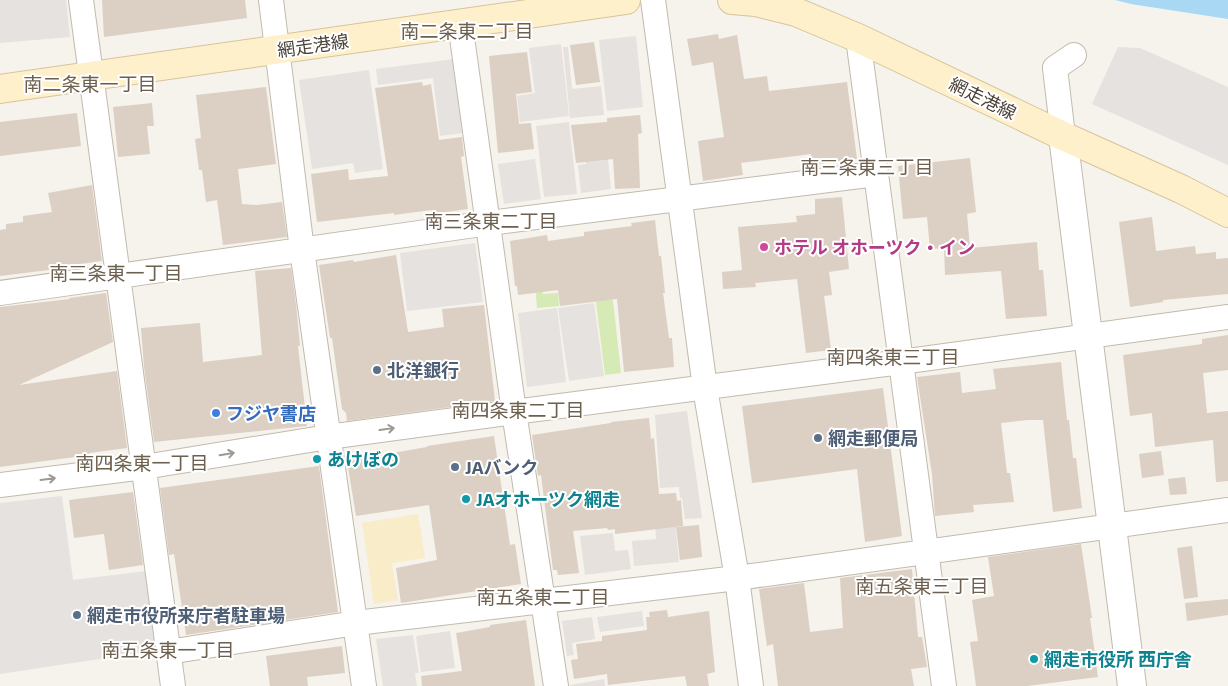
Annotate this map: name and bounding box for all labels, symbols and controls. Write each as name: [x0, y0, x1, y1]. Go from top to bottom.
district label: 南二条東二丁目: [400, 19, 534, 42]
street label: 網走港線: [276, 29, 350, 61]
district label: 南二条東一丁目: [23, 72, 157, 95]
street label: 網走港線: [946, 72, 1020, 124]
district label: 南三条東三丁目: [800, 155, 934, 178]
district label: 南三条東二丁目: [424, 209, 558, 232]
place label: ホテル オホーツク・イン: [774, 236, 975, 258]
marker: ホテル オホーツク・イン: [758, 241, 770, 253]
district label: 南三条東一丁目: [49, 261, 183, 284]
district label: 南四条東三丁目: [826, 345, 960, 368]
place label: 北洋銀行: [387, 359, 459, 381]
marker: 北洋銀行: [371, 364, 383, 376]
district label: 南四条東二丁目: [451, 398, 585, 421]
place label: フジヤ書店: [226, 402, 316, 424]
marker: フジヤ書店: [210, 407, 222, 419]
one-way arrow: [379, 424, 395, 434]
place label: 網走郵便局: [828, 427, 918, 449]
marker: 網走郵便局: [812, 432, 824, 444]
one-way arrow: [218, 448, 234, 458]
place label: あけぼの: [327, 448, 399, 470]
district label: 南四条東一丁目: [75, 451, 209, 474]
marker: あけぼの: [311, 453, 323, 465]
place label: JAバンク: [465, 456, 538, 478]
marker: JAバンク: [449, 461, 461, 473]
one-way arrow: [40, 474, 56, 484]
place label: JAオホーツク網走: [476, 488, 620, 510]
marker: JAオホーツク網走: [460, 493, 472, 505]
district label: 南五条東三丁目: [855, 574, 989, 597]
district label: 南五条東二丁目: [476, 585, 610, 608]
place label: 網走市役所来庁者駐車場: [87, 604, 285, 626]
marker: 網走市役所来庁者駐車場: [71, 609, 83, 621]
district label: 南五条東一丁目: [101, 638, 235, 661]
place label: 網走市役所 西庁舎: [1044, 648, 1192, 670]
marker: 網走市役所 西庁舎: [1028, 653, 1040, 665]

